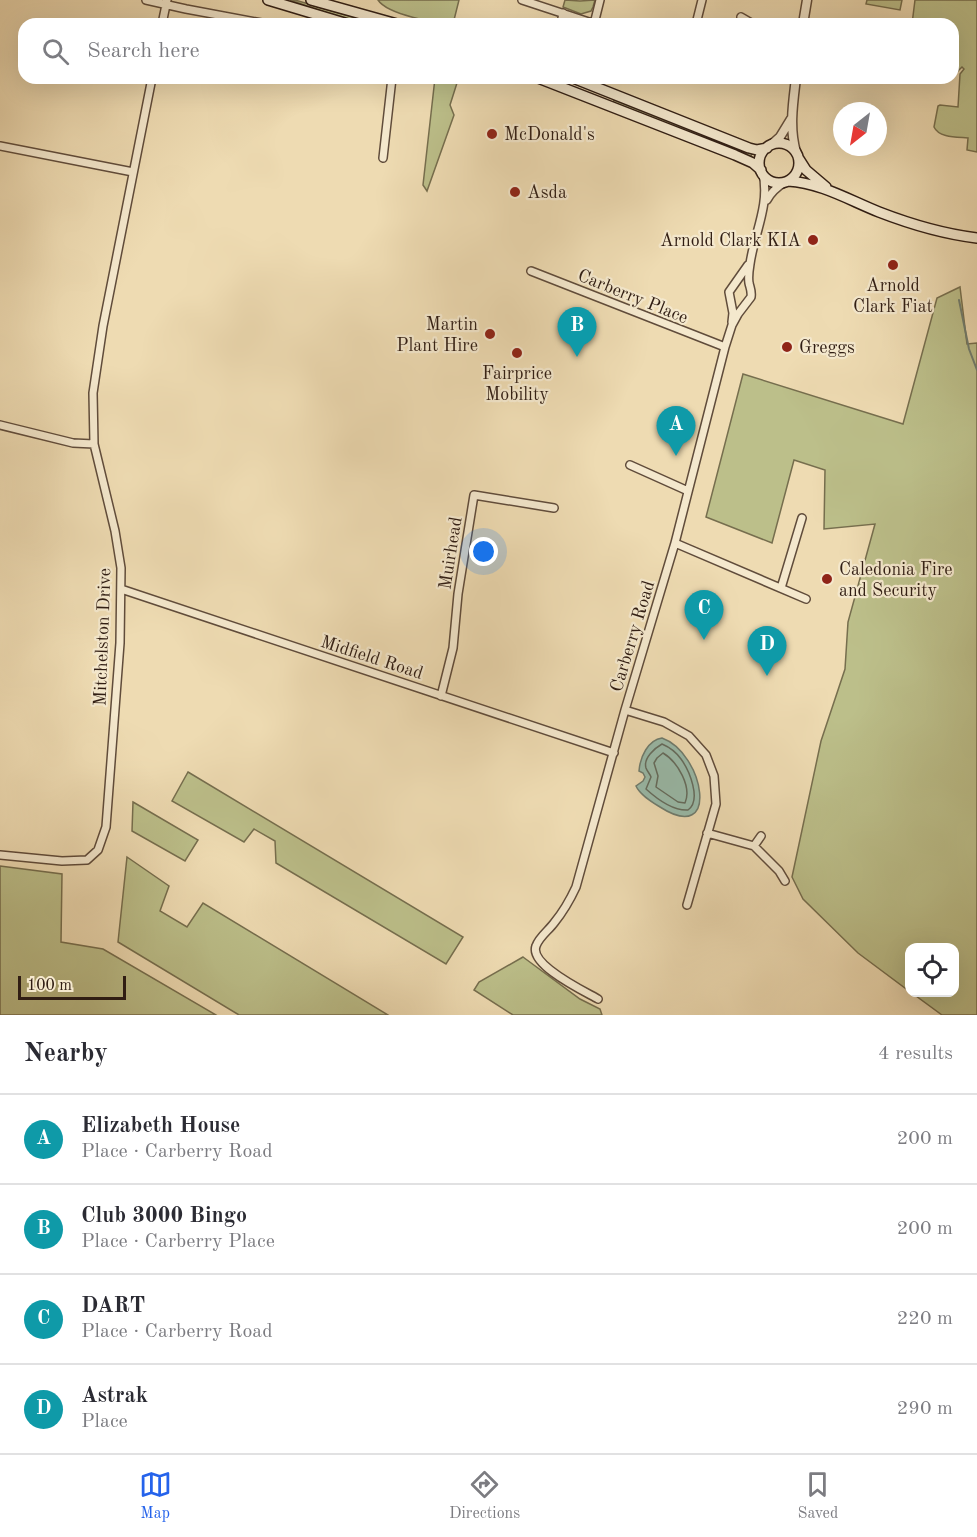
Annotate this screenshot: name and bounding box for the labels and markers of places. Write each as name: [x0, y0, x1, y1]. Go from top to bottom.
place label: McDonald's: [504, 126, 595, 144]
marker: McDonald's: [485, 127, 499, 141]
place label: Asda: [527, 184, 567, 202]
marker: Asda: [508, 185, 522, 199]
place label: Arnold Clark KIA: [660, 232, 801, 250]
marker: Arnold Clark KIA: [806, 233, 820, 247]
marker: Arnold Clark Fiat: [886, 258, 900, 272]
place label: Arnold Clark Fiat: [853, 277, 933, 316]
pin: B: [558, 308, 596, 357]
place label: Martin Plant Hire: [396, 316, 478, 355]
marker: Martin Plant Hire: [483, 327, 497, 341]
place label: Greggs: [799, 339, 855, 357]
marker: Greggs: [780, 340, 794, 354]
marker: Fairprice Mobility: [510, 346, 524, 360]
place label: Fairprice Mobility: [482, 365, 552, 404]
pin: A: [656, 406, 696, 456]
place label: Caledonia Fire and Security: [839, 561, 953, 600]
marker: Caledonia Fire and Security: [820, 572, 834, 586]
pin: C: [684, 590, 724, 640]
pin: D: [748, 626, 786, 676]

